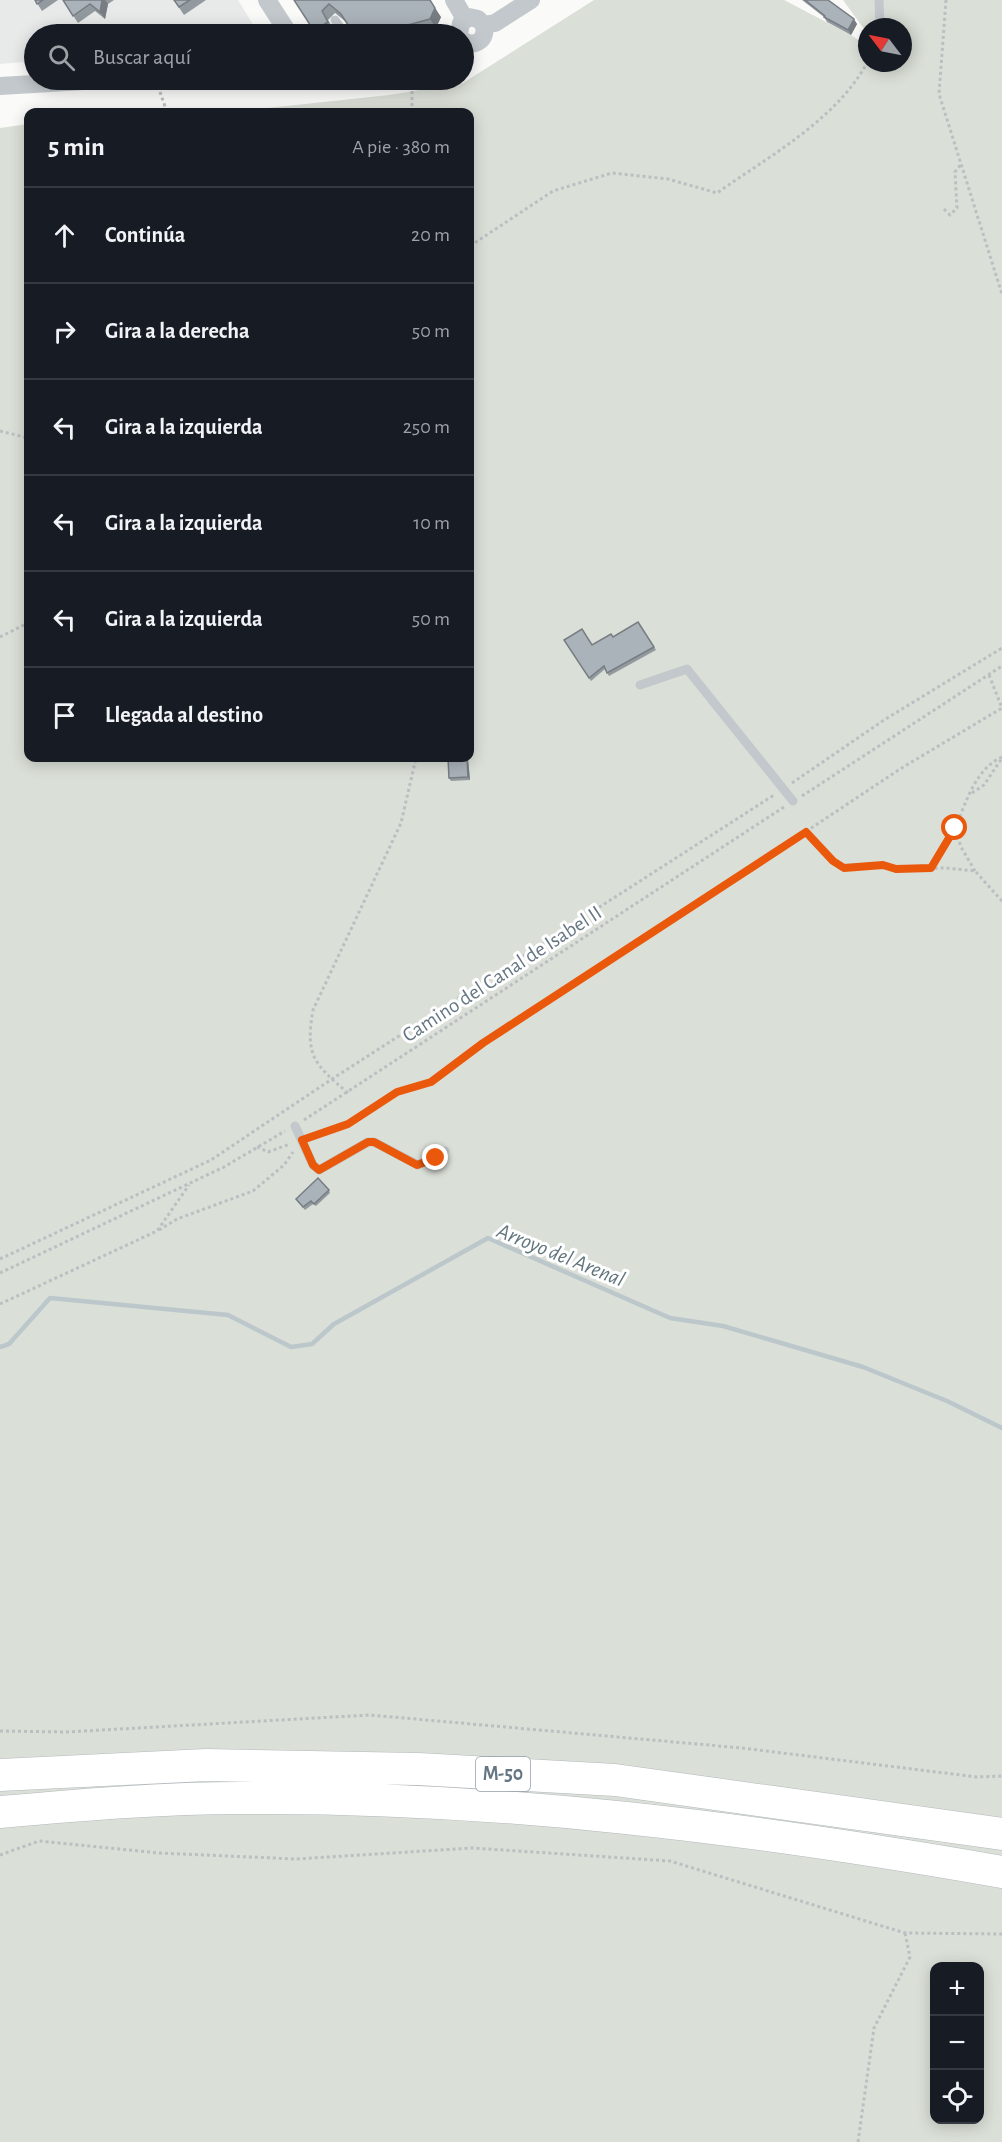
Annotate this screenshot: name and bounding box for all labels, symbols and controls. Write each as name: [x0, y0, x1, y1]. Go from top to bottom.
north arrow: [858, 18, 912, 72]
search box: [24, 24, 474, 90]
icon: search: [45, 41, 78, 74]
text: Buscar aquí: [93, 46, 191, 68]
text: 5 min: [48, 134, 105, 160]
text: A pie · 380 m: [352, 137, 450, 157]
icon: ahead: [48, 219, 81, 252]
text: Continúa: [105, 224, 185, 246]
text: 20 m: [411, 225, 450, 245]
icon: right: [48, 315, 81, 348]
text: Gira a la derecha: [105, 320, 250, 342]
text: 50 m: [412, 321, 450, 341]
icon: left: [48, 411, 81, 444]
text: Gira a la izquierda: [105, 416, 263, 438]
text: 250 m: [403, 417, 450, 437]
icon: left: [48, 507, 81, 540]
text: Gira a la izquierda: [105, 512, 263, 534]
text: 10 m: [413, 513, 450, 533]
icon: left: [48, 603, 81, 636]
text: Gira a la izquierda: [105, 608, 263, 630]
text: 50 m: [412, 609, 450, 629]
icon: arrive: [48, 699, 81, 732]
text: Llegada al destino: [105, 704, 263, 726]
route start: [941, 814, 967, 840]
street label: Camino del Canal de Isabel II: [399, 902, 605, 1046]
route end: [422, 1144, 448, 1170]
water label: Arroyo del Arenal: [493, 1219, 628, 1291]
road number: M-50: [476, 1757, 530, 1791]
map controls: [930, 1962, 984, 2124]
button: +: [930, 1962, 984, 2016]
button: −: [930, 2016, 984, 2070]
button: locate: [930, 2070, 984, 2124]

